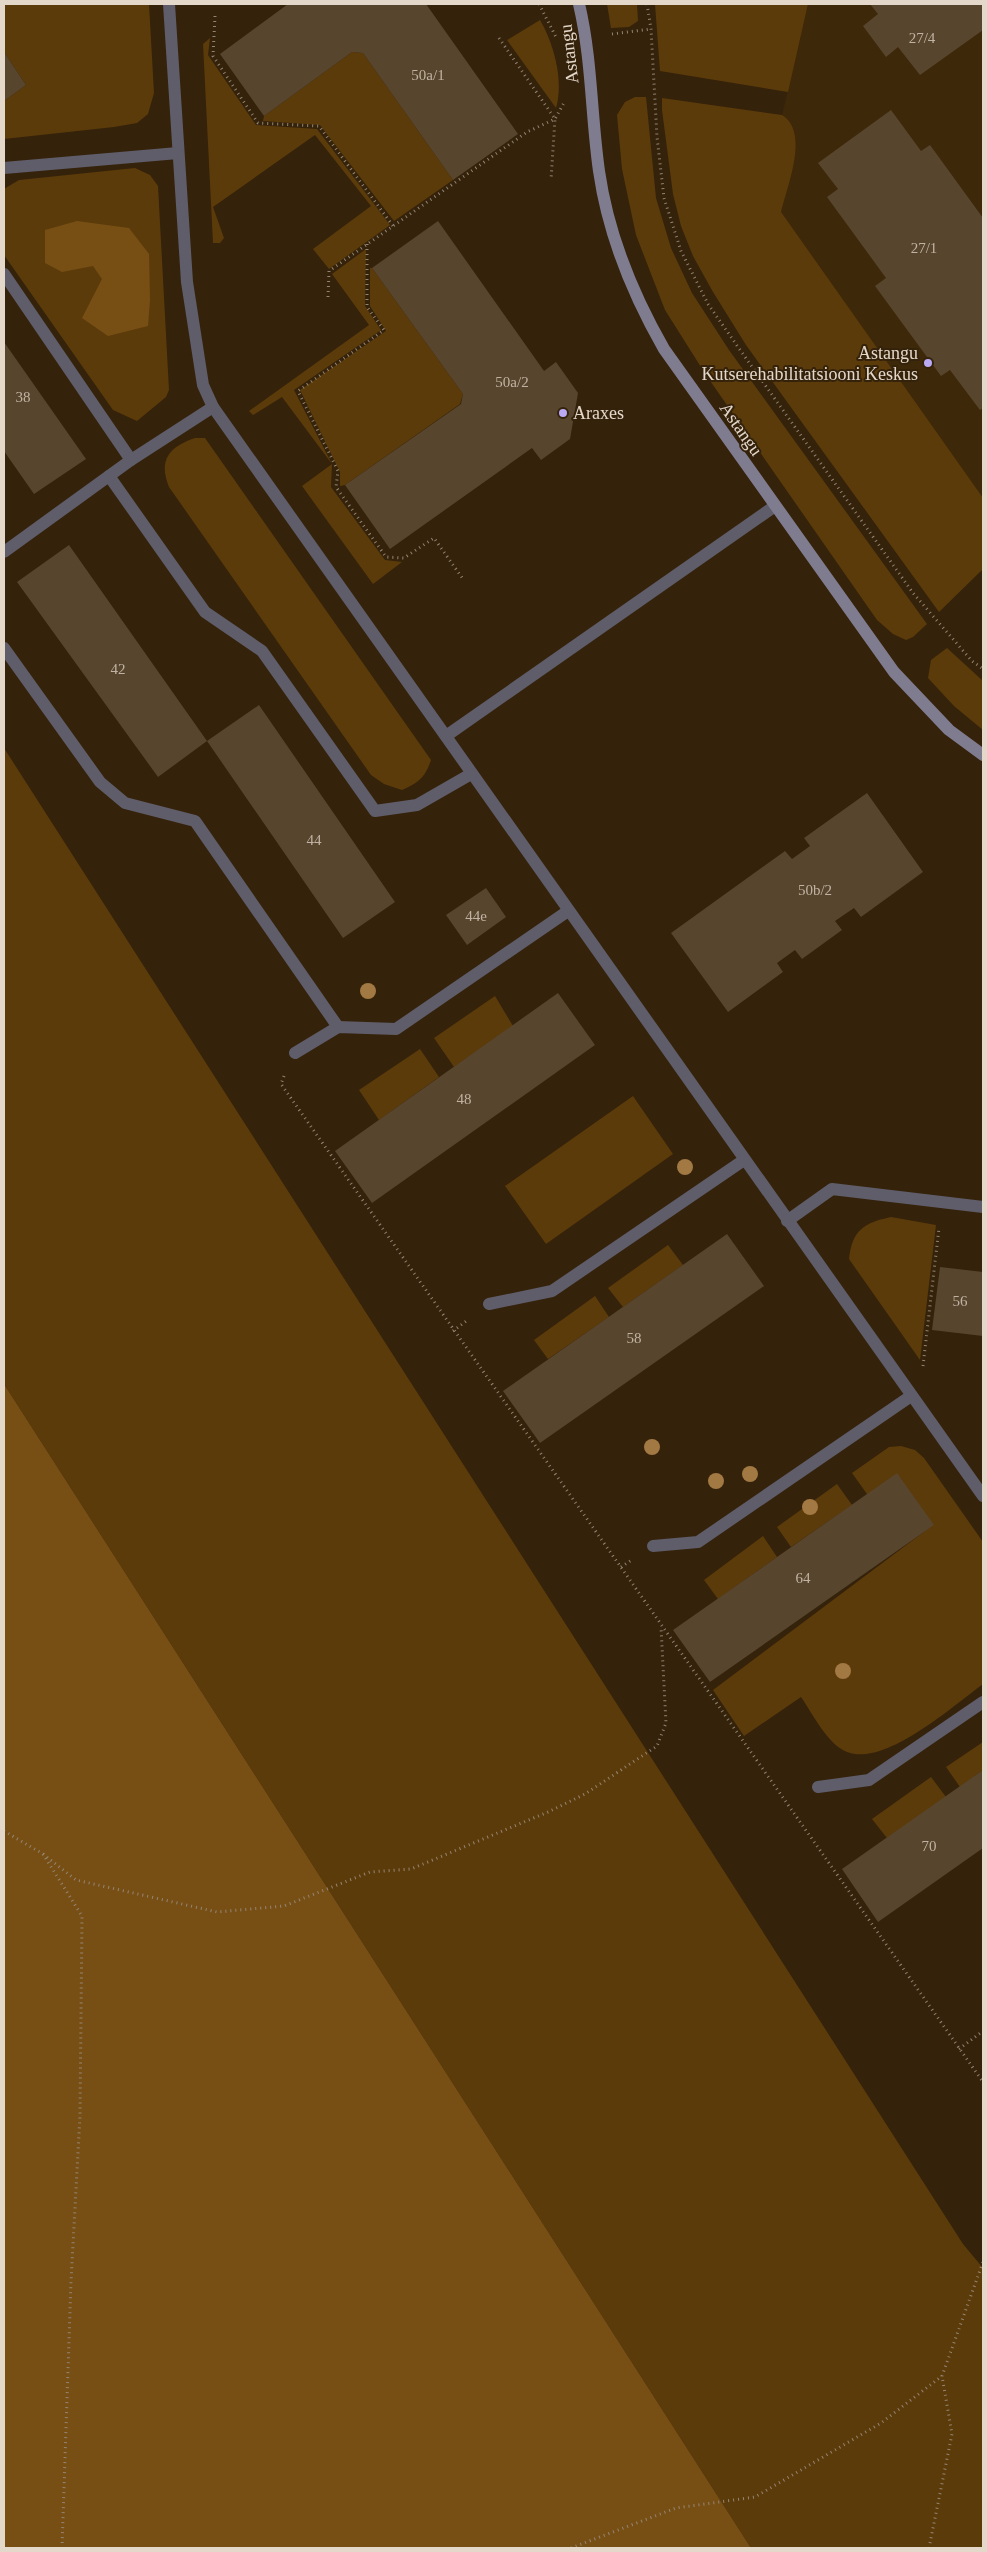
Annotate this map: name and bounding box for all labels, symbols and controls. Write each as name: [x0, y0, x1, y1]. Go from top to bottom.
street label: Astangu: [555, 23, 583, 85]
house number: 27/4: [909, 30, 936, 46]
house number: 50a/1: [411, 67, 445, 83]
house number: 27/1: [911, 240, 937, 256]
place label: Astangu Kutserehabilitatsiooni Keskus: [702, 343, 918, 384]
marker: Astangu Kutserehabilitatsiooni Keskus: [922, 357, 934, 369]
house number: 50a/2: [495, 374, 529, 390]
house number: 38: [16, 389, 31, 405]
street label: Astangu: [716, 399, 766, 459]
place label: Araxes: [573, 403, 624, 423]
marker: Araxes: [557, 407, 569, 419]
house number: 42: [111, 661, 126, 677]
house number: 44: [307, 832, 322, 848]
house number: 50b/2: [798, 882, 832, 898]
house number: 44e: [465, 908, 487, 924]
house number: 48: [457, 1091, 472, 1107]
house number: 56: [953, 1293, 968, 1309]
house number: 58: [627, 1330, 642, 1346]
house number: 64: [796, 1570, 811, 1586]
house number: 70: [922, 1838, 937, 1854]

